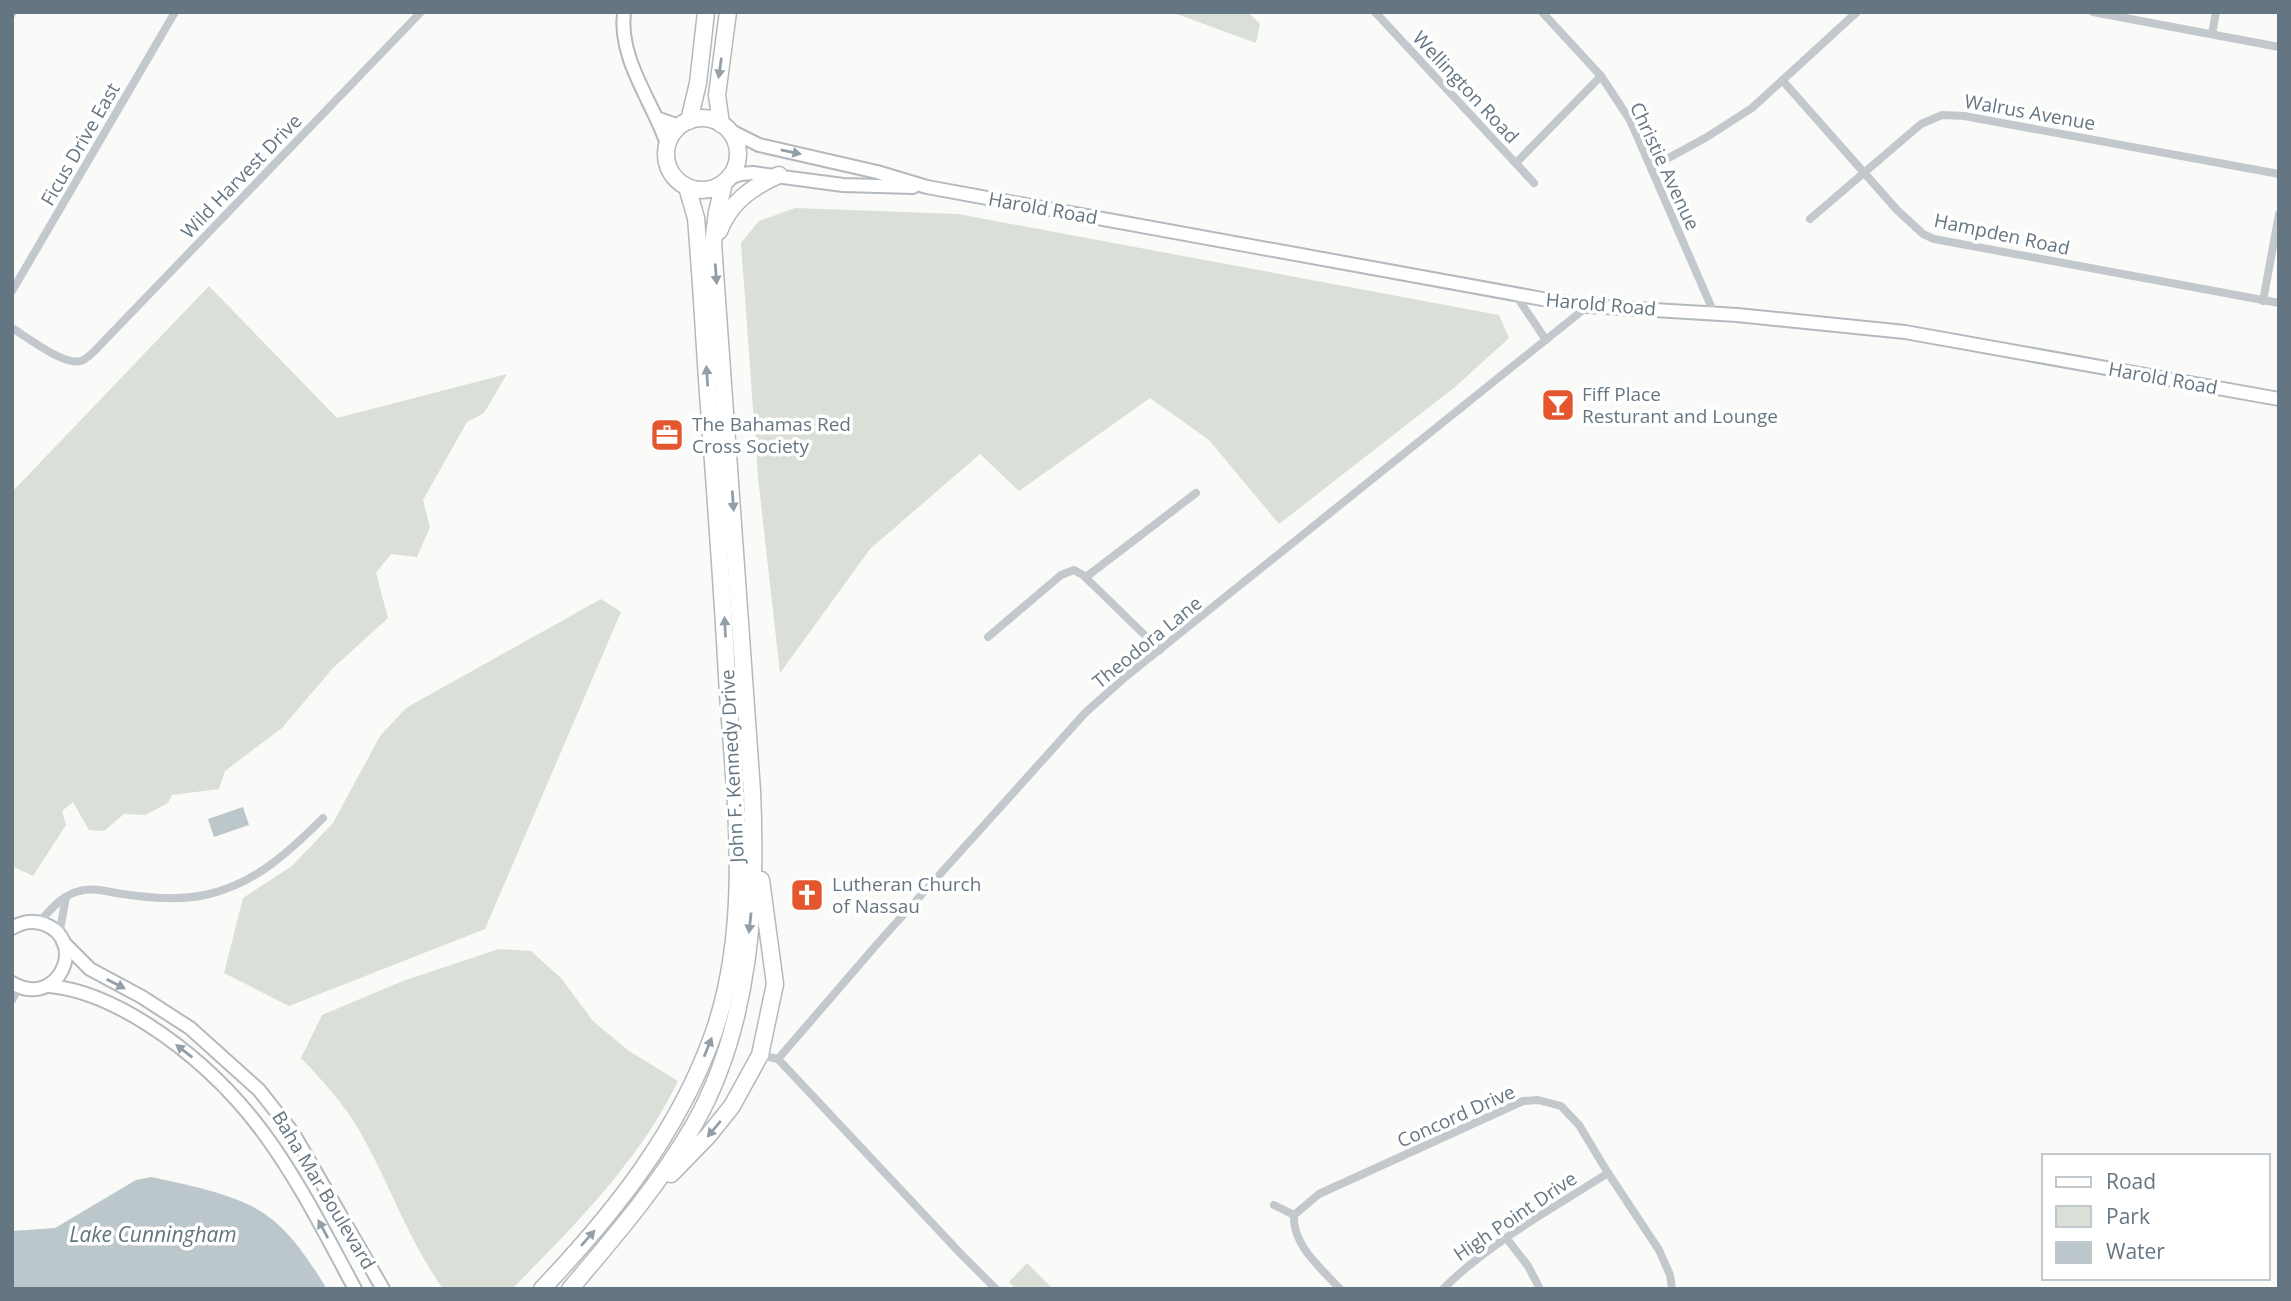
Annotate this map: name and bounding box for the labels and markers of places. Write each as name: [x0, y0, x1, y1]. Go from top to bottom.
place label: Fiff Place Resturant and Lounge: [1582, 381, 1778, 429]
bar icon: Fiff Place Resturant and Lounge: [1539, 386, 1577, 424]
place label: The Bahamas Red Cross Society: [692, 411, 851, 459]
office icon: The Bahamas Red Cross Society: [648, 416, 686, 454]
place label: Lutheran Church of Nassau: [832, 871, 981, 919]
church icon: Lutheran Church of Nassau: [788, 876, 826, 914]

